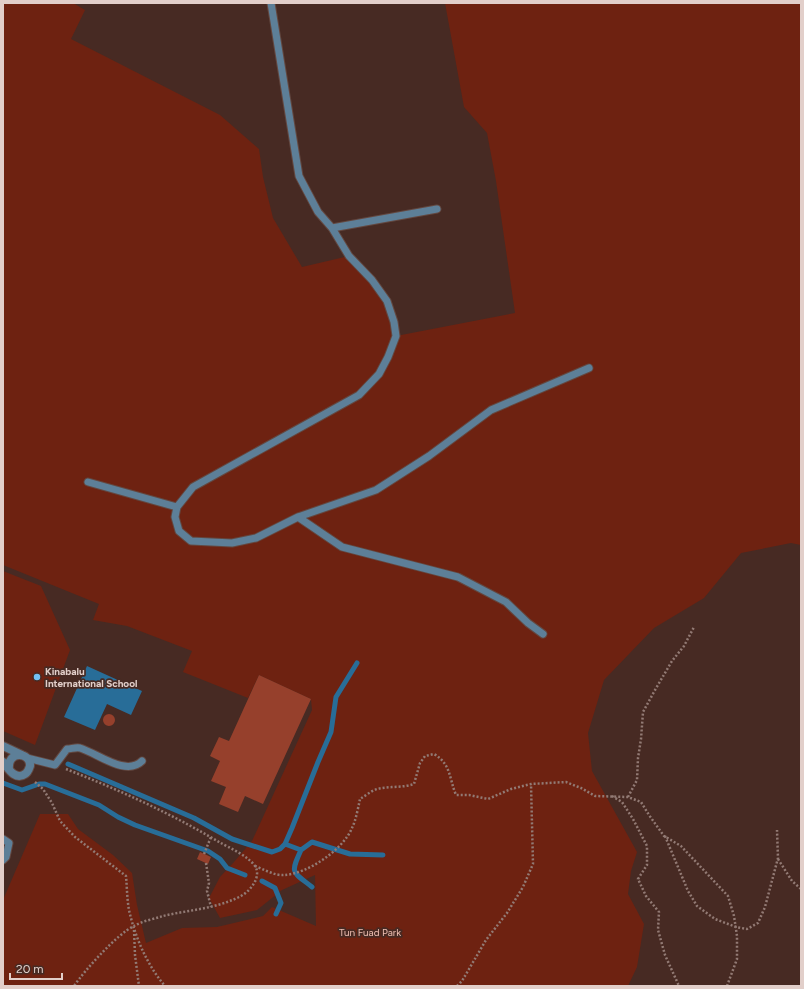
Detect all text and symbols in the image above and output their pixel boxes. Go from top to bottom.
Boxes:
place label: Kinabalu International School [45,665,137,690]
marker: Kinabalu International School [32,672,42,682]
park label: Tun Fuad Park [339,926,401,939]
scale bar [10,955,62,981]
text: 20 m [16,962,44,976]

